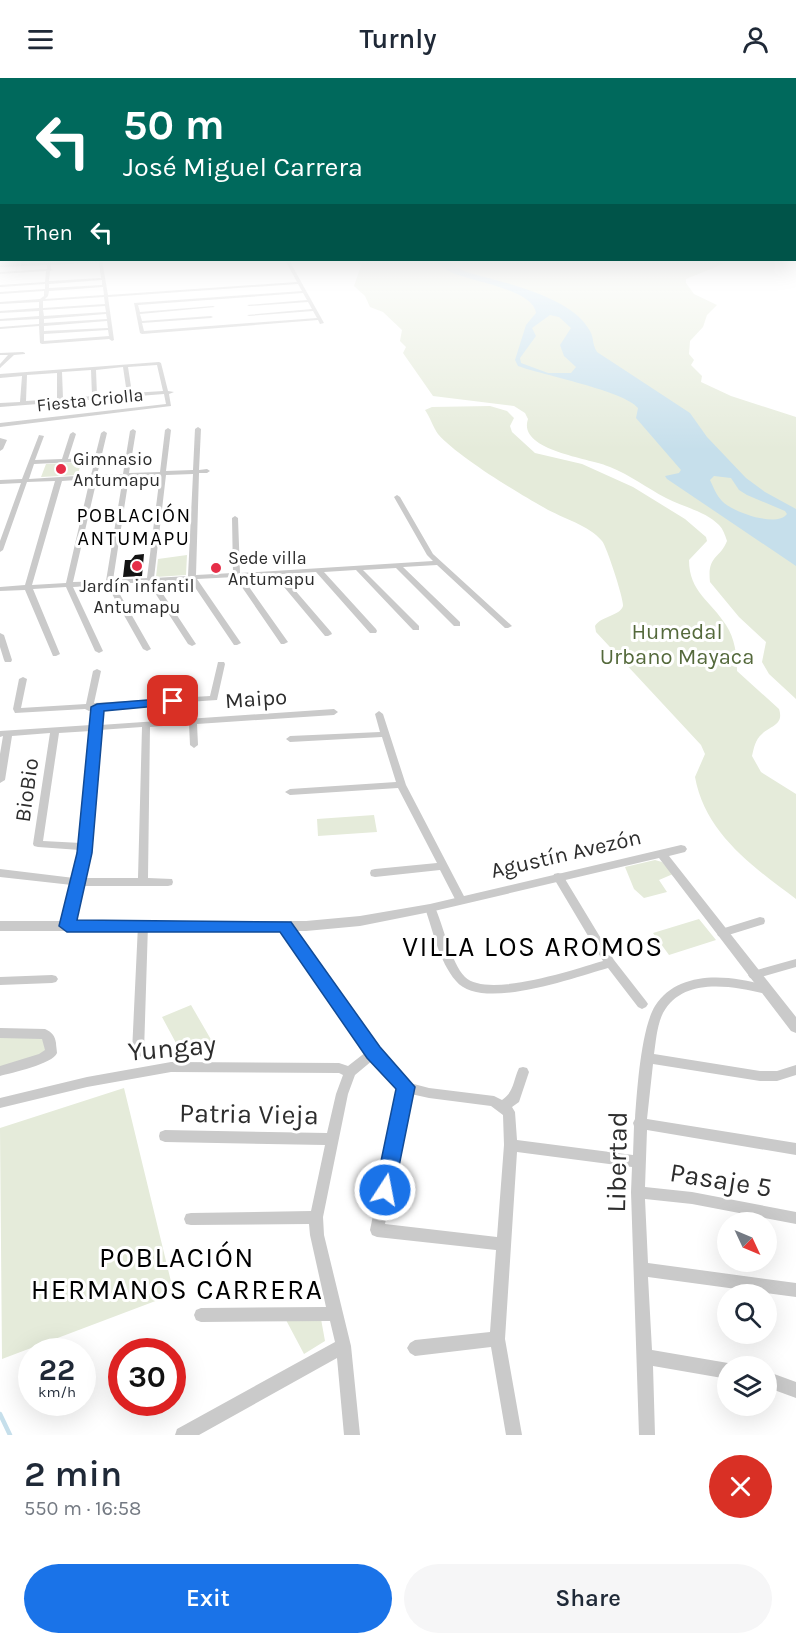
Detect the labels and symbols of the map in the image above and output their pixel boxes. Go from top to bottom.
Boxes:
street label: Fiesta Criolla [36,383,144,417]
place label: Gimnasio Antumapu [73,448,160,491]
marker: Gimnasio Antumapu [54,462,68,476]
district label: POBLACIÓN ANTUMAPU [76,503,192,550]
place label: Sede villa Antumapu [228,547,315,590]
marker: Jardín infantil Antumapu [130,559,144,573]
marker: Sede villa Antumapu [209,561,223,575]
place label: Jardín infantil Antumapu [79,575,195,618]
park label: Humedal Urbano Mayaca [600,619,754,670]
pin [147,675,198,726]
street label: Maipo [224,684,288,714]
street label: BioBio [10,756,44,824]
street label: Agustín Avezón [488,824,644,884]
district label: VILLA LOS AROMOS [402,930,664,963]
street label: Yungay [127,1028,218,1068]
street label: Patria Vieja [179,1097,319,1131]
street label: Libertad [600,1111,634,1213]
street label: Pasaje 5 [668,1156,774,1204]
position arrow [353,1158,417,1222]
north arrow [717,1212,777,1272]
district label: POBLACIÓN HERMANOS CARRERA [31,1241,323,1306]
speed limit sign: 30 [108,1338,186,1416]

